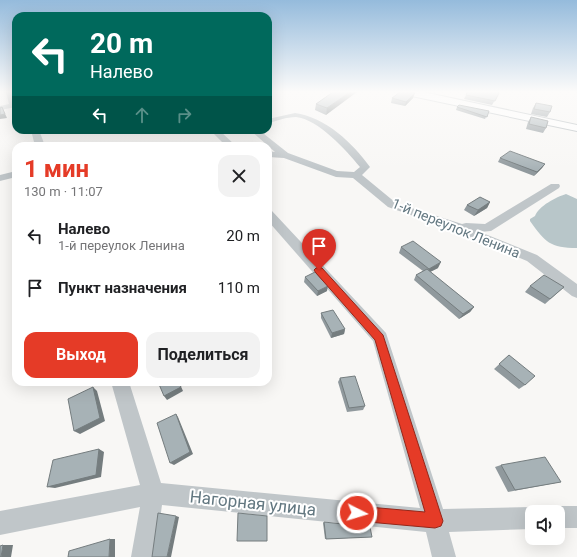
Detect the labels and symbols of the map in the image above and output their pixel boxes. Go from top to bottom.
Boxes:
street label: 1-й переулок Ленина [390,195,522,261]
pin [302,229,336,270]
street label: Нагорная улица [189,486,317,520]
position arrow [336,492,378,534]

